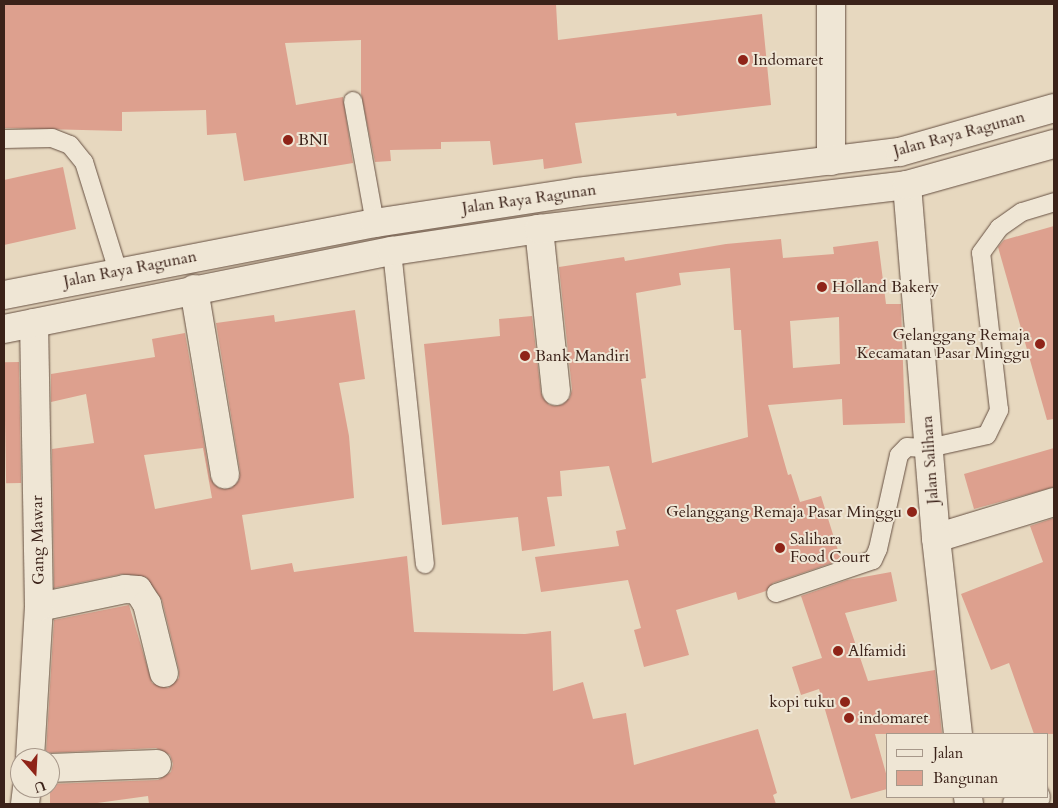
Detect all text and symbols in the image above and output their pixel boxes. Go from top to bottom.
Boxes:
place label: Indomaret [753,50,823,70]
marker: Indomaret [737,54,749,66]
street label: Jalan Raya Ragunan [891,107,1027,161]
place label: BNI [298,130,328,150]
marker: BNI [282,134,294,146]
street label: Jalan Raya Ragunan [461,180,597,218]
street label: Jalan Raya Ragunan [62,247,198,291]
place label: Holland Bakery [832,277,939,297]
marker: Holland Bakery [816,281,828,293]
place label: Gelanggang Remaja Kecamatan Pasar Minggu [857,325,1030,363]
marker: Gelanggang Remaja Kecamatan Pasar Minggu [1034,338,1046,350]
place label: Bank Mandiri [535,346,629,366]
marker: Bank Mandiri [519,350,531,362]
street label: Jalan Salihara [917,415,943,505]
street label: Gang Mawar [28,495,48,585]
place label: Gelanggang Remaja Pasar Minggu [666,502,902,522]
marker: Gelanggang Remaja Pasar Minggu [906,506,918,518]
place label: Salihara Food Court [790,529,870,567]
marker: Salihara Food Court [774,542,786,554]
place label: Alfamidi [848,641,906,661]
marker: Alfamidi [832,645,844,657]
place label: kopi tuku [769,692,835,712]
marker: kopi tuku [839,696,851,708]
place label: indomaret [859,708,928,728]
marker: indomaret [843,712,855,724]
legend [886,733,1048,798]
text: Jalan [933,743,963,763]
north arrow [10,748,60,798]
text: Bangunan [933,768,998,788]
text: U [31,776,48,798]

